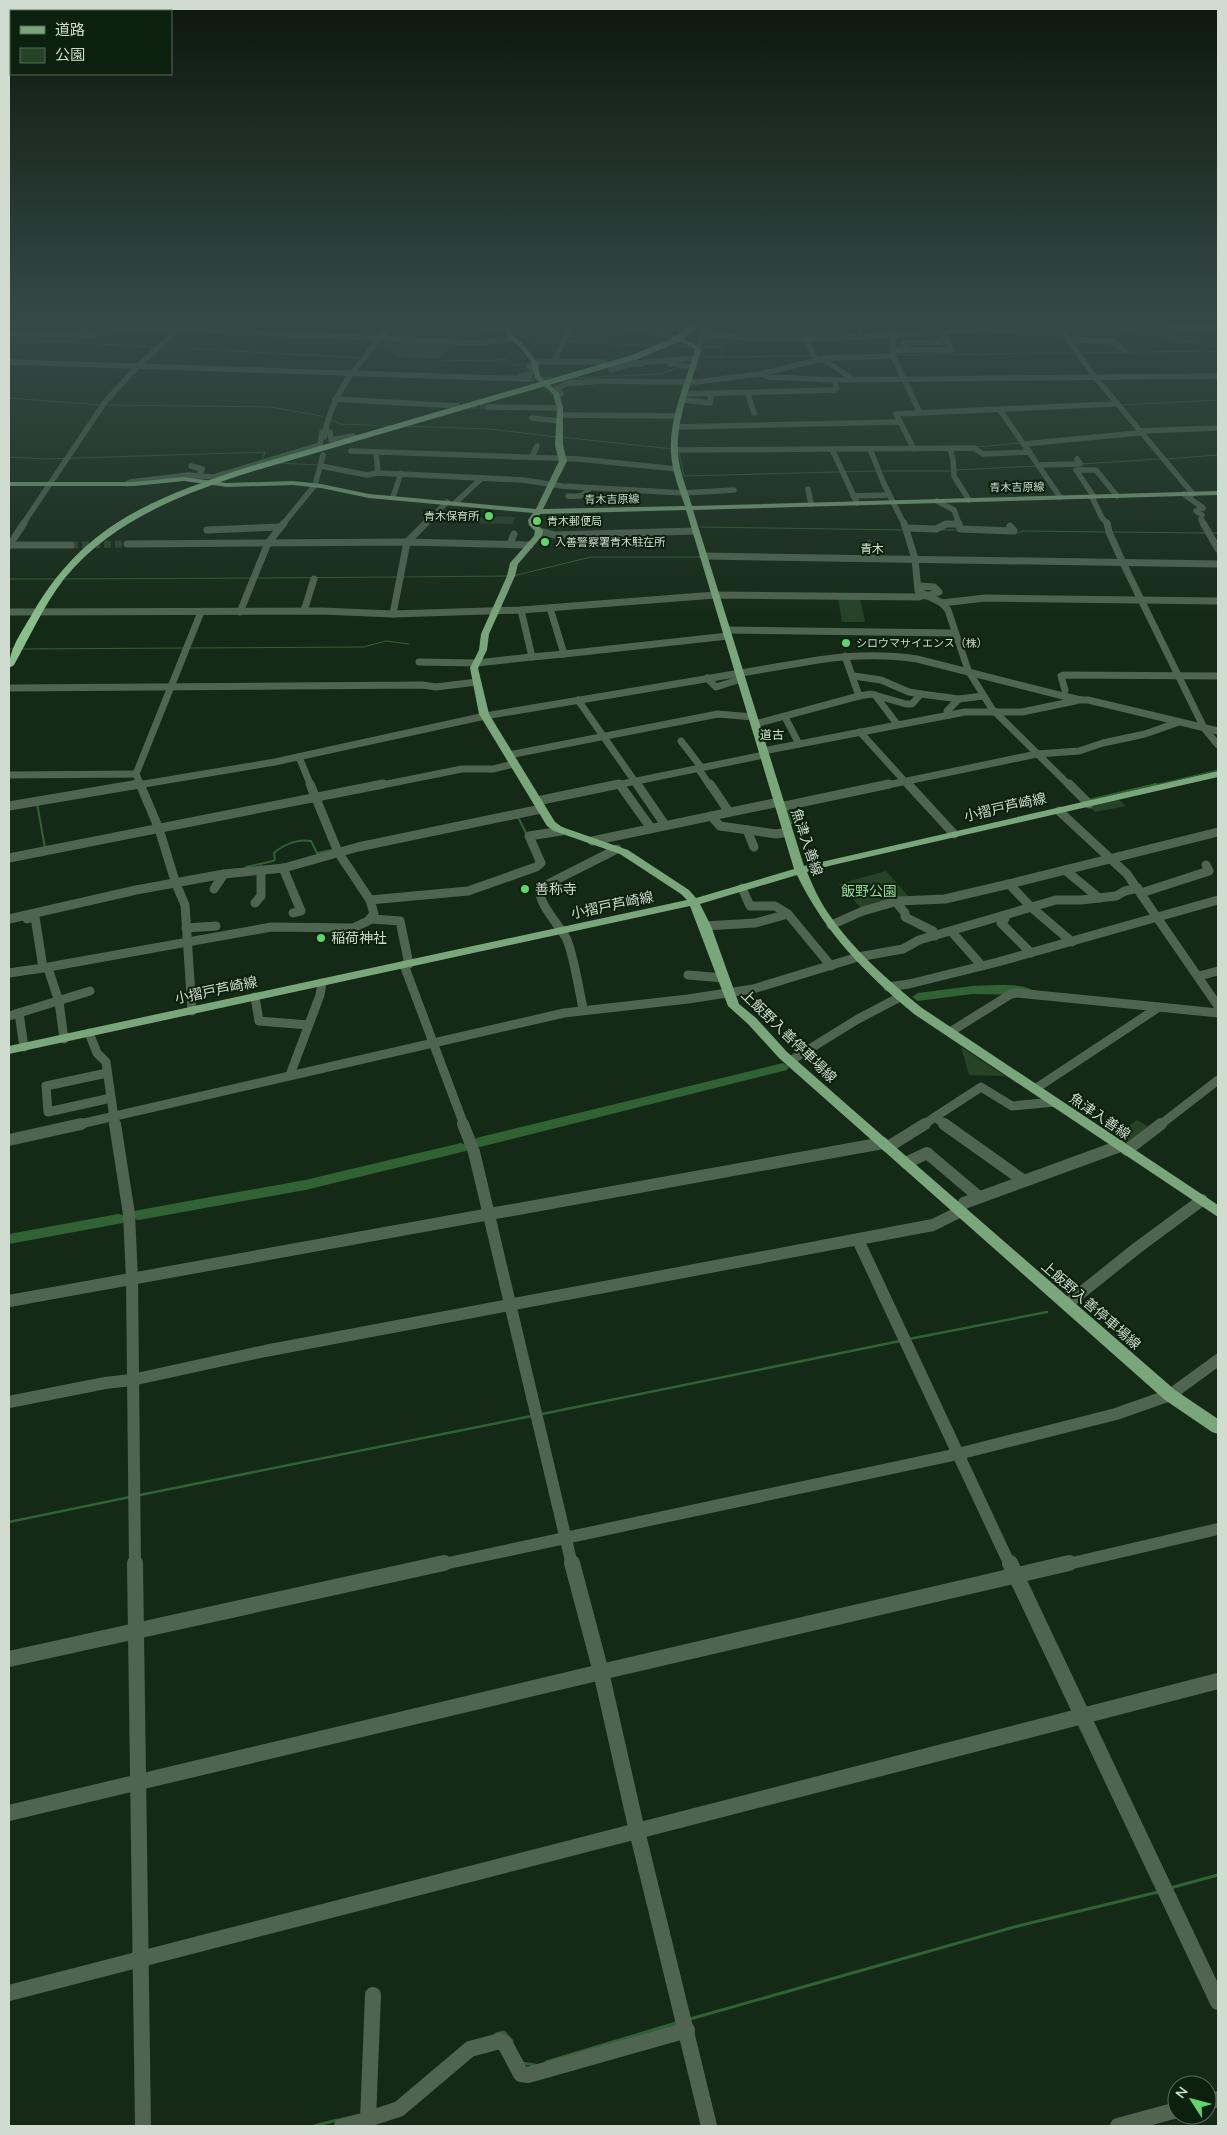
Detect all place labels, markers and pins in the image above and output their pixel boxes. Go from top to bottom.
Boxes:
place label: 青木保育所 [424,509,480,523]
marker: 青木保育所 [483,510,495,522]
place label: 青木郵便局 [547,514,602,528]
marker: 青木郵便局 [531,515,543,527]
place label: 入善警察署青木駐在所 [555,535,666,549]
marker: 入善警察署青木駐在所 [539,536,551,548]
place label: シロウマサイエンス（株） [856,636,988,650]
marker: シロウマサイエンス（株） [840,637,852,649]
place label: 善称寺 [535,880,577,898]
marker: 善称寺 [519,883,531,895]
place label: 稲荷神社 [331,929,387,947]
marker: 稲荷神社 [315,932,327,944]

